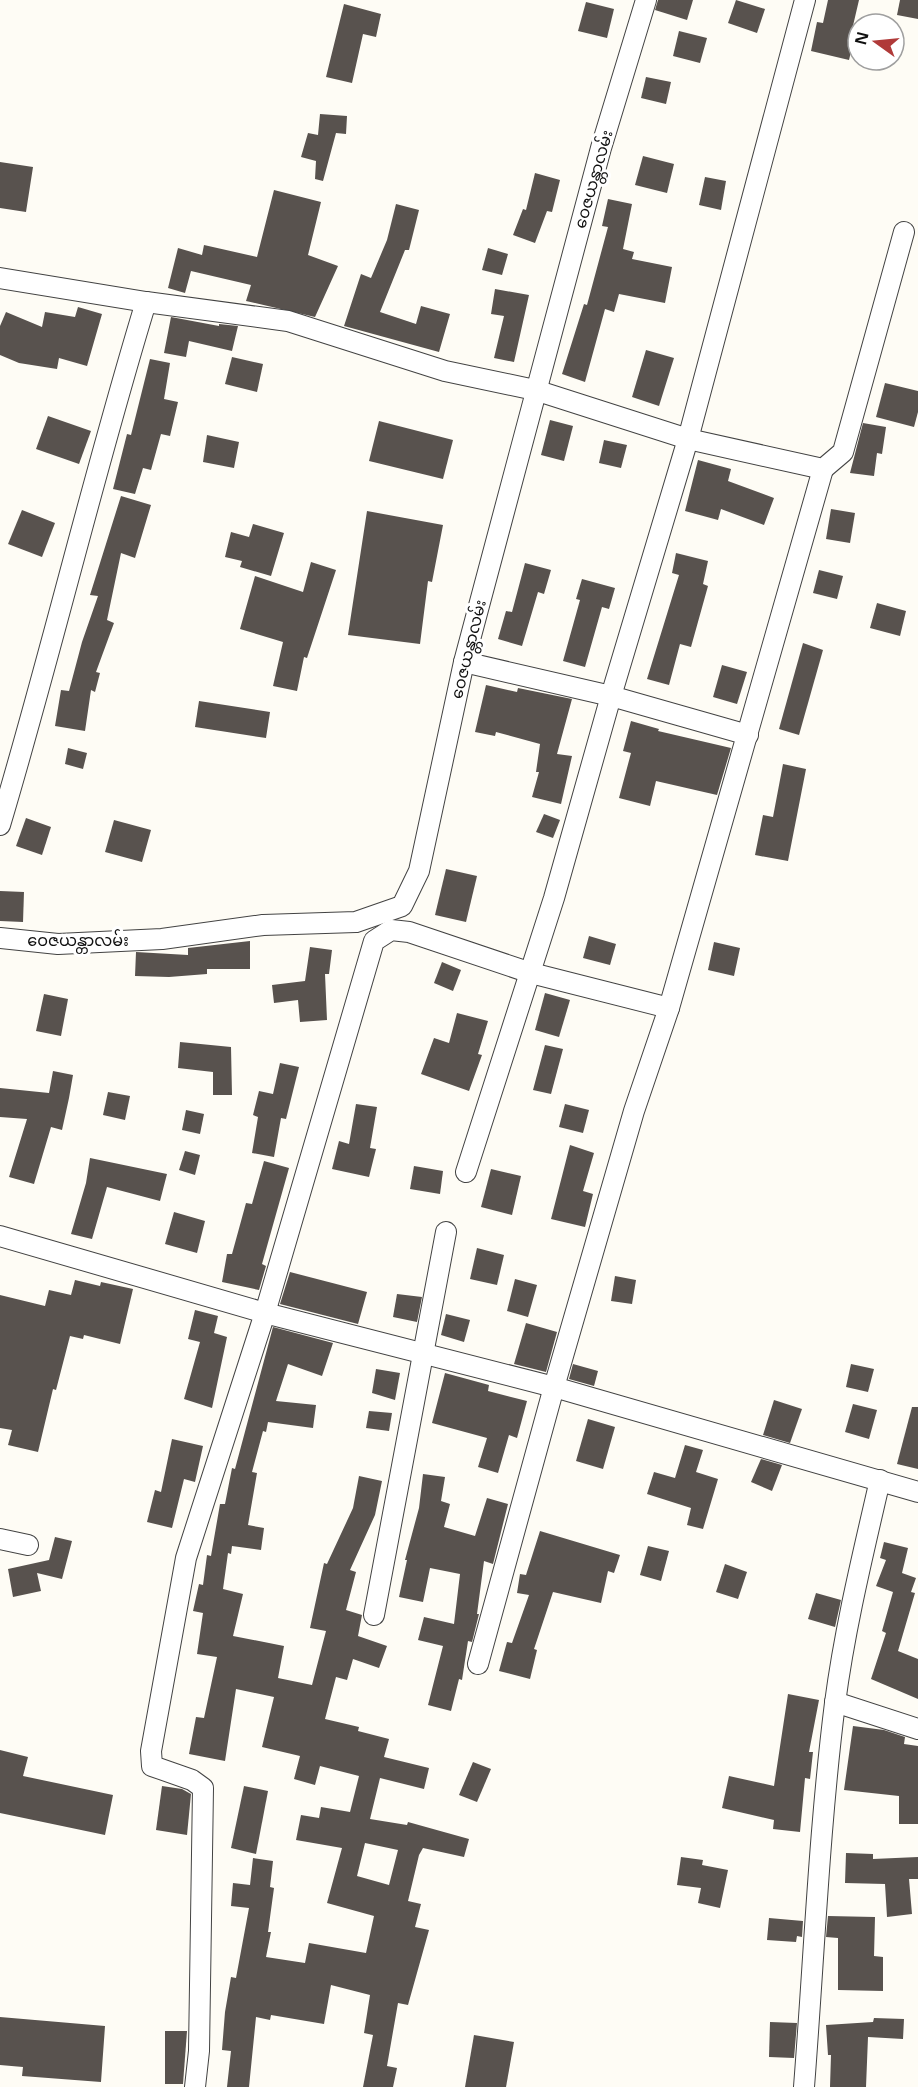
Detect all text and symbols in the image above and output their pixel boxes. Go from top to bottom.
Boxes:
north arrow [846,12,906,72]
text: N [845,28,883,50]
street label: ဝေဇယန္တာလမ်း [565,126,626,233]
street label: ဝေဇယန္တာလမ်း [441,596,500,703]
street label: ဝေဇယန္တာလမ်း [27,925,129,960]

